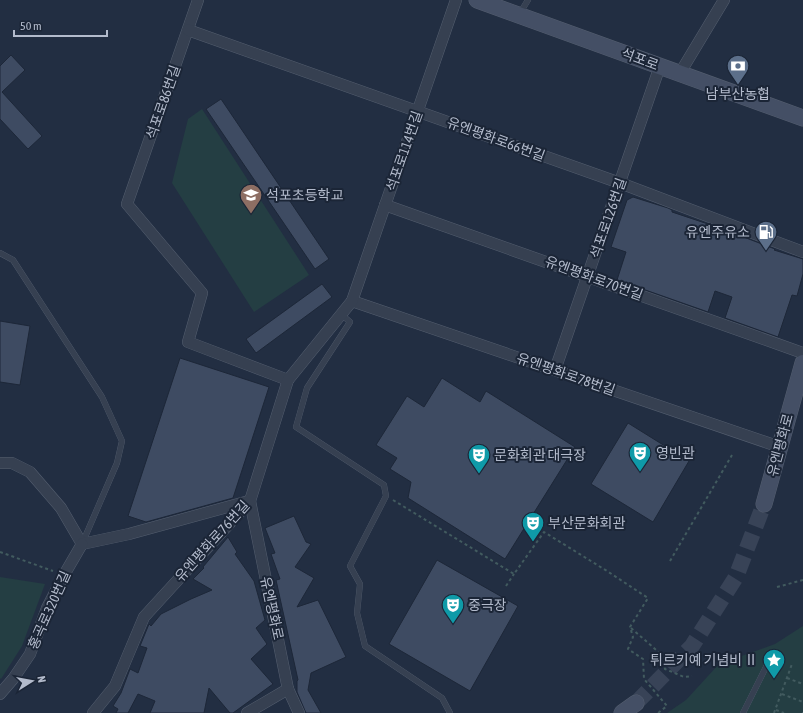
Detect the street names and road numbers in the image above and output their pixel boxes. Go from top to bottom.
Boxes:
street label: 석포로 [619,45,661,73]
street label: 석포로86번길 [143,63,183,141]
street label: 석포로114번길 [383,109,425,193]
street label: 유엔평화로66번길 [445,114,547,164]
street label: 석포로126번길 [587,176,629,260]
street label: 유엔평화로70번길 [543,253,645,303]
street label: 유엔평화로78번길 [515,350,617,398]
street label: 유엔평화로 [764,412,796,478]
street label: 유엔평화로76번길 [171,497,253,585]
street label: 홍곡로320번길 [25,568,73,652]
street label: 유엔평화로 [257,575,287,641]

